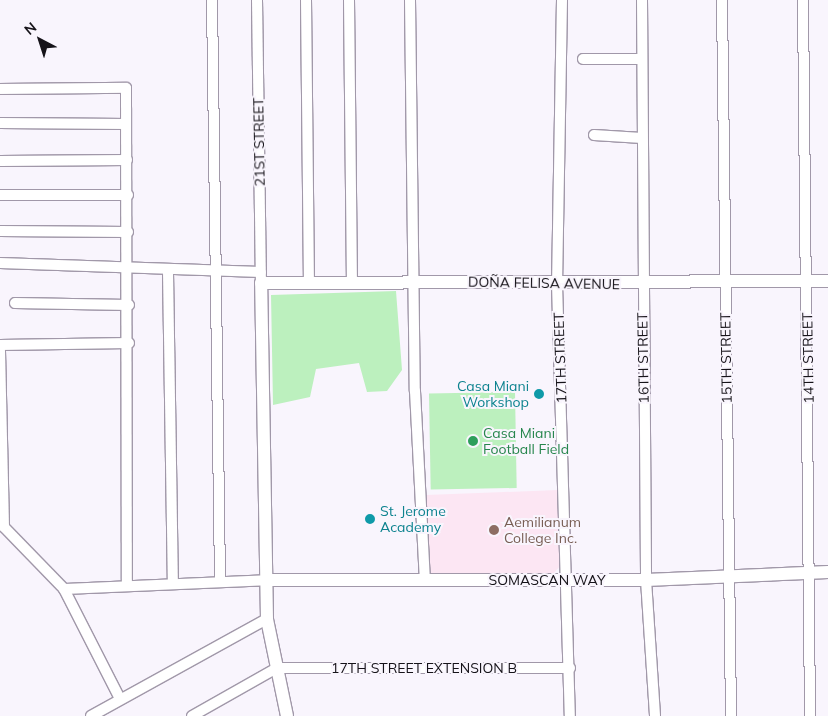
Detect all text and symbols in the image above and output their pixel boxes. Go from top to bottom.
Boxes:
north arrow [15,15,65,65]
text: N [21,18,40,39]
street label: 21ST STREET [250,97,268,187]
street label: DOÑA FELISA AVENUE [468,273,620,293]
street label: 17TH STREET [550,312,570,404]
street label: 16TH STREET [634,312,652,404]
street label: 15TH STREET [717,312,735,404]
street label: 14TH STREET [799,312,817,404]
place label: Casa Miani Workshop [457,378,529,411]
marker: Casa Miani Workshop [533,388,545,400]
place label: Casa Miani Football Field [483,425,569,458]
marker: Casa Miani Football Field [467,435,479,447]
place label: St. Jerome Academy [380,503,446,536]
marker: St. Jerome Academy [364,513,376,525]
place label: Aemilianum College Inc. [504,514,581,546]
marker: Aemilianum College Inc. [488,524,500,536]
street label: SOMASCAN WAY [489,572,605,588]
street label: 17TH STREET EXTENSION B [331,660,517,676]

